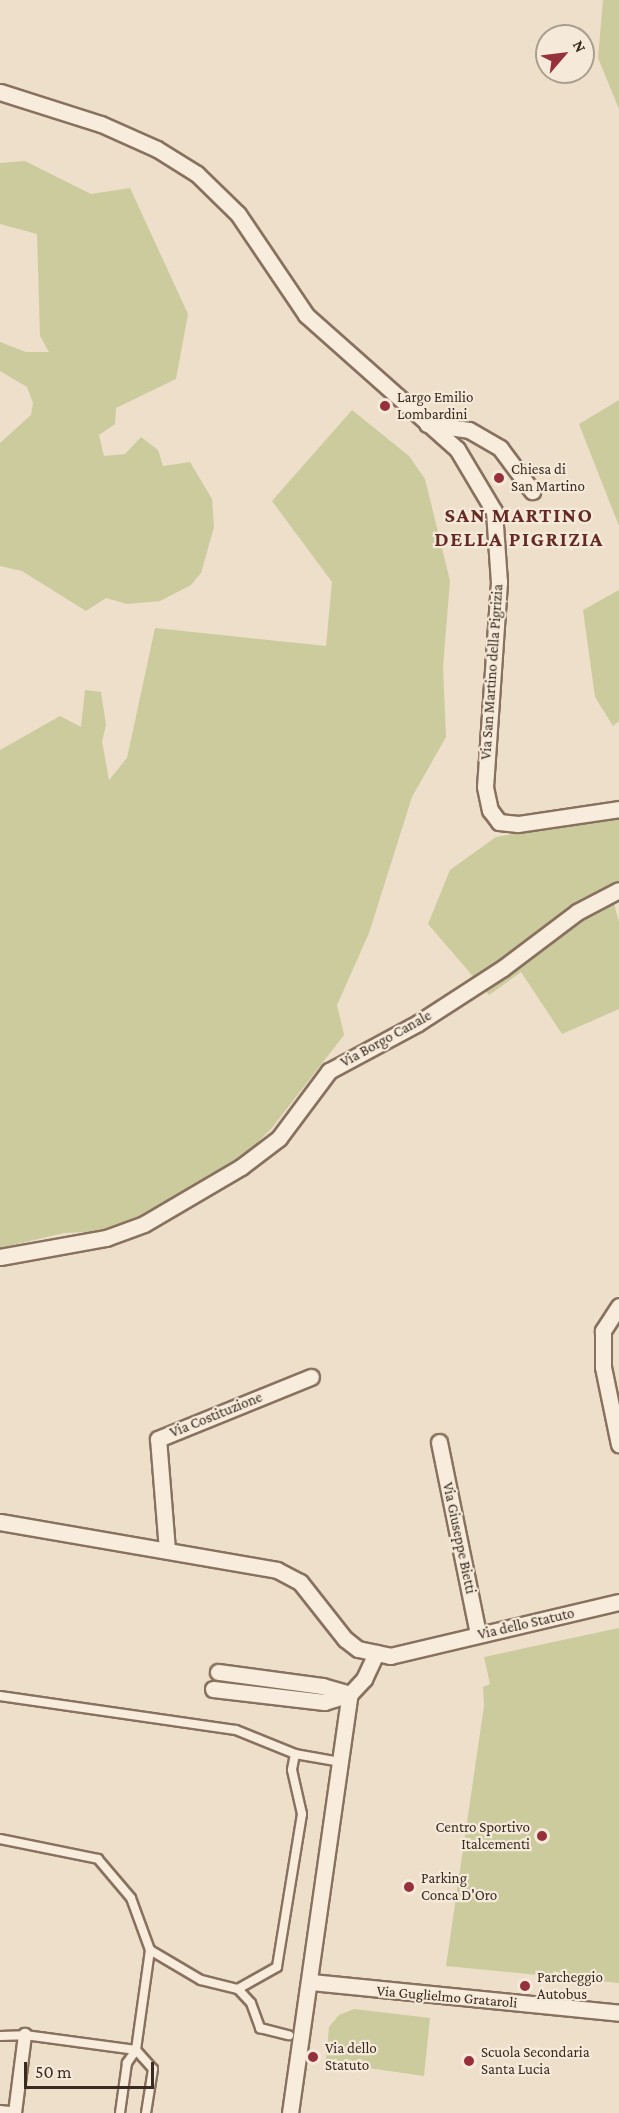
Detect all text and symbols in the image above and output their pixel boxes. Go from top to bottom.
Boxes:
north arrow [535,24,595,84]
text: N [570,37,590,55]
place label: Largo Emilio Lombardini [397,388,473,423]
marker: Largo Emilio Lombardini [378,399,392,413]
place label: Chiesa di San Martino [511,460,585,495]
marker: Chiesa di San Martino [492,471,506,485]
district label: SAN MARTINO DELLA PIGRIZIA [434,502,604,552]
street label: Via San Martino della Pigrizia [477,584,507,760]
street label: Via Borgo Canale [337,1007,435,1071]
street label: Via Costituzione [167,1388,265,1442]
street label: Via Giuseppe Bietti [438,1481,480,1595]
street label: Via dello Statuto [476,1604,576,1644]
place label: Centro Sportivo Italcementi [436,1818,530,1853]
marker: Centro Sportivo Italcementi [535,1829,549,1843]
place label: Parking Conca D'Oro [421,1869,497,1904]
marker: Parking Conca D'Oro [402,1880,416,1894]
place label: Parcheggio Autobus [537,1968,603,2003]
marker: Parcheggio Autobus [518,1979,532,1993]
street label: Via Guglielmo Grataroli [376,1982,518,2012]
place label: Via dello Statuto [325,2039,377,2074]
place label: Scuola Secondaria Santa Lucia [481,2043,590,2078]
scale bar [27,2050,158,2088]
marker: Via dello Statuto [306,2050,320,2064]
marker: Scuola Secondaria Santa Lucia [462,2054,476,2068]
text: 50 m [35,2062,72,2082]

